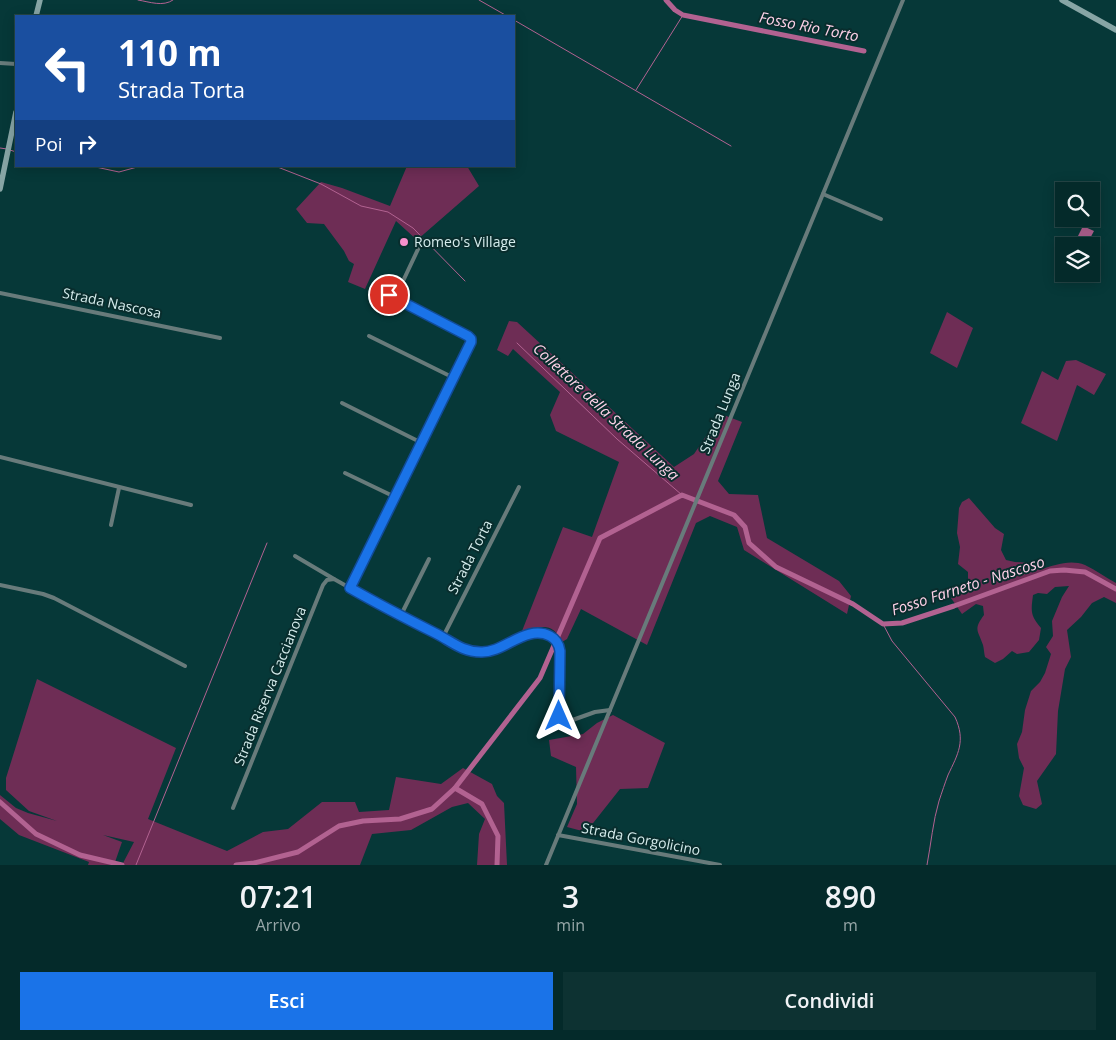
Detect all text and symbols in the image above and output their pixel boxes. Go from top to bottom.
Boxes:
water label: Fosso Rio Torto [758,7,861,45]
text: 110 m [118,29,222,76]
icon: left [35,35,100,100]
text: Strada Torta [118,74,245,104]
icon: right [73,130,101,158]
text: Poi [35,131,63,157]
map controls [1055,182,1100,282]
button: search [1055,182,1100,227]
place label: Romeo's Village [414,232,516,251]
marker: Romeo's Village [398,236,410,248]
button: layers [1055,237,1100,282]
pin [368,274,410,316]
icon: arrive [375,281,403,309]
street label: Strada Nascosa [61,283,163,322]
water label: Collettore della Strada Lunga [529,338,684,485]
street label: Strada Lunga [695,369,744,456]
street label: Strada Torta [443,516,496,597]
water label: Fosso Farneto - Nascoso [888,551,1047,619]
street label: Strada Riserva Caccianova [229,603,310,768]
position arrow [532,689,584,741]
street label: Strada Gorgolicino [580,818,702,859]
text: 07:21 [240,876,317,917]
text: 3 [562,876,579,917]
text: 890 [825,876,876,917]
text: Arrivo [256,914,301,936]
text: min [556,914,585,936]
text: m [843,914,858,936]
button: Esci [20,972,553,1030]
button: Condividi [563,972,1096,1030]

